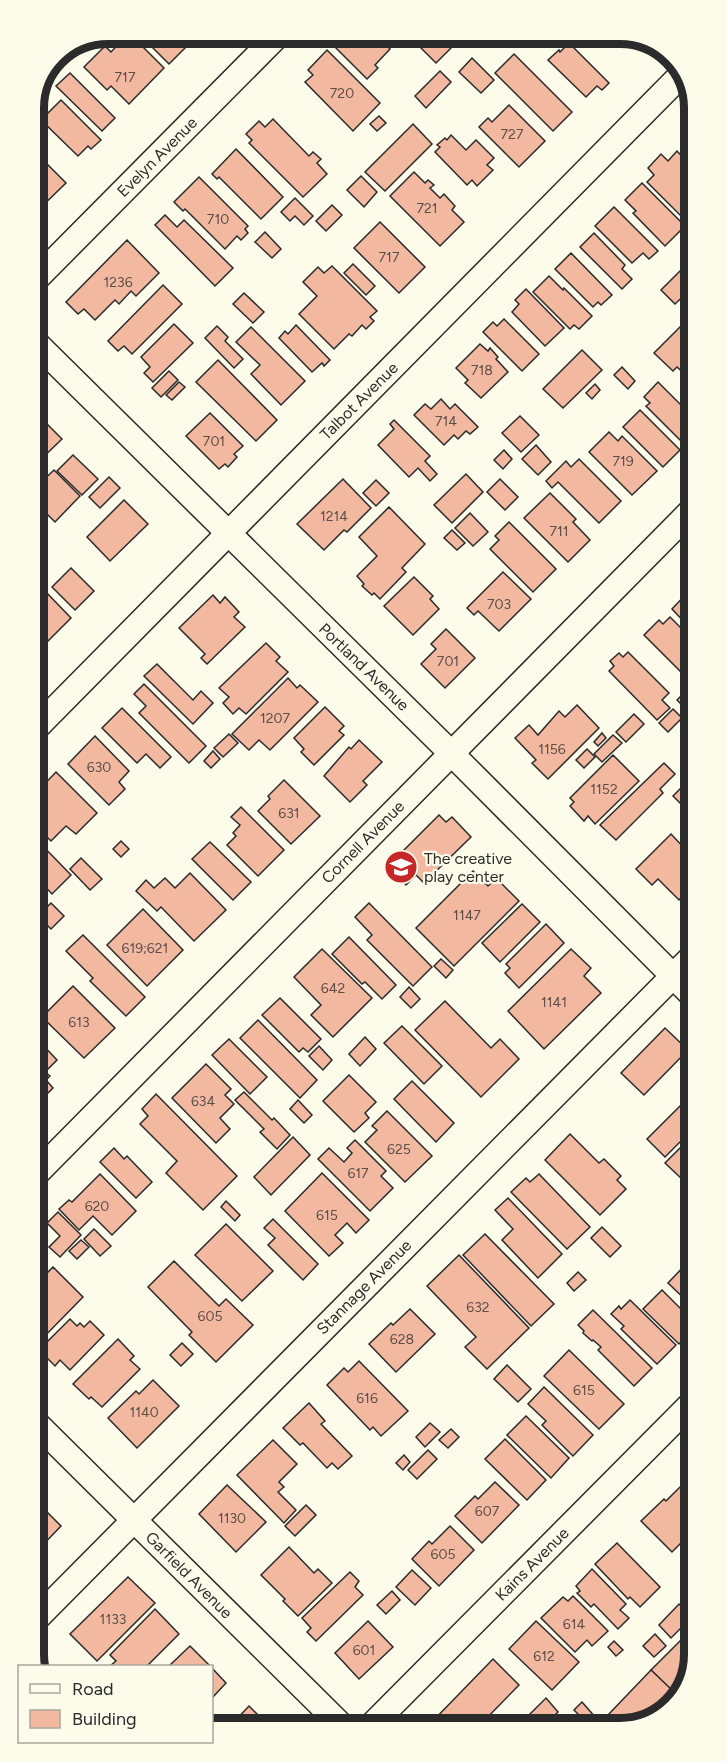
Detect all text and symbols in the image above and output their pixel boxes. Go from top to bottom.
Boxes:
house number: 717 [115,69,136,86]
house number: 720 [330,85,354,102]
street label: Evelyn Avenue [113,113,201,201]
house number: 727 [501,126,524,143]
house number: 721 [416,200,438,217]
house number: 710 [207,211,229,228]
house number: 717 [379,249,400,266]
house number: 1236 [103,274,133,291]
street label: Talbot Avenue [316,358,402,444]
house number: 718 [471,362,493,379]
house number: 714 [435,413,457,430]
house number: 701 [203,433,225,450]
house number: 719 [612,453,634,470]
house number: 1214 [320,508,348,525]
house number: 711 [549,523,569,540]
house number: 703 [487,596,511,613]
street label: Portland Avenue [315,619,413,715]
house number: 701 [437,653,459,670]
house number: 1207 [260,710,291,727]
house number: 1156 [538,741,566,758]
house number: 630 [87,759,111,776]
house number: 1152 [590,781,618,798]
street label: Cornell Avenue [318,797,408,887]
house number: 631 [278,805,300,822]
school or university icon: The creative play center [383,849,419,885]
place label: The creative play center [424,849,512,886]
house number: 1147 [453,907,481,924]
house number: 619;621 [122,940,168,957]
house number: 642 [321,980,345,997]
house number: 1141 [541,994,567,1011]
house number: 613 [68,1014,90,1031]
house number: 634 [191,1093,215,1110]
house number: 625 [387,1141,411,1158]
house number: 617 [347,1165,369,1182]
house number: 620 [85,1198,109,1215]
house number: 615 [316,1207,338,1224]
street label: Stannage Avenue [313,1235,416,1338]
house number: 632 [466,1299,490,1316]
house number: 605 [198,1308,222,1325]
house number: 628 [390,1331,414,1348]
house number: 615 [573,1382,595,1399]
house number: 616 [356,1390,378,1407]
house number: 1140 [129,1404,159,1421]
house number: 607 [475,1503,500,1520]
house number: 1130 [218,1510,246,1527]
street label: Kains Avenue [491,1523,573,1605]
street label: Garfield Avenue [142,1528,237,1623]
house number: 605 [431,1546,455,1563]
house number: 1133 [100,1611,126,1628]
house number: 614 [563,1616,586,1633]
house number: 601 [353,1642,375,1659]
house number: 612 [533,1648,555,1665]
legend [18,1665,213,1743]
text: Road [72,1678,113,1700]
text: Building [72,1708,137,1730]

